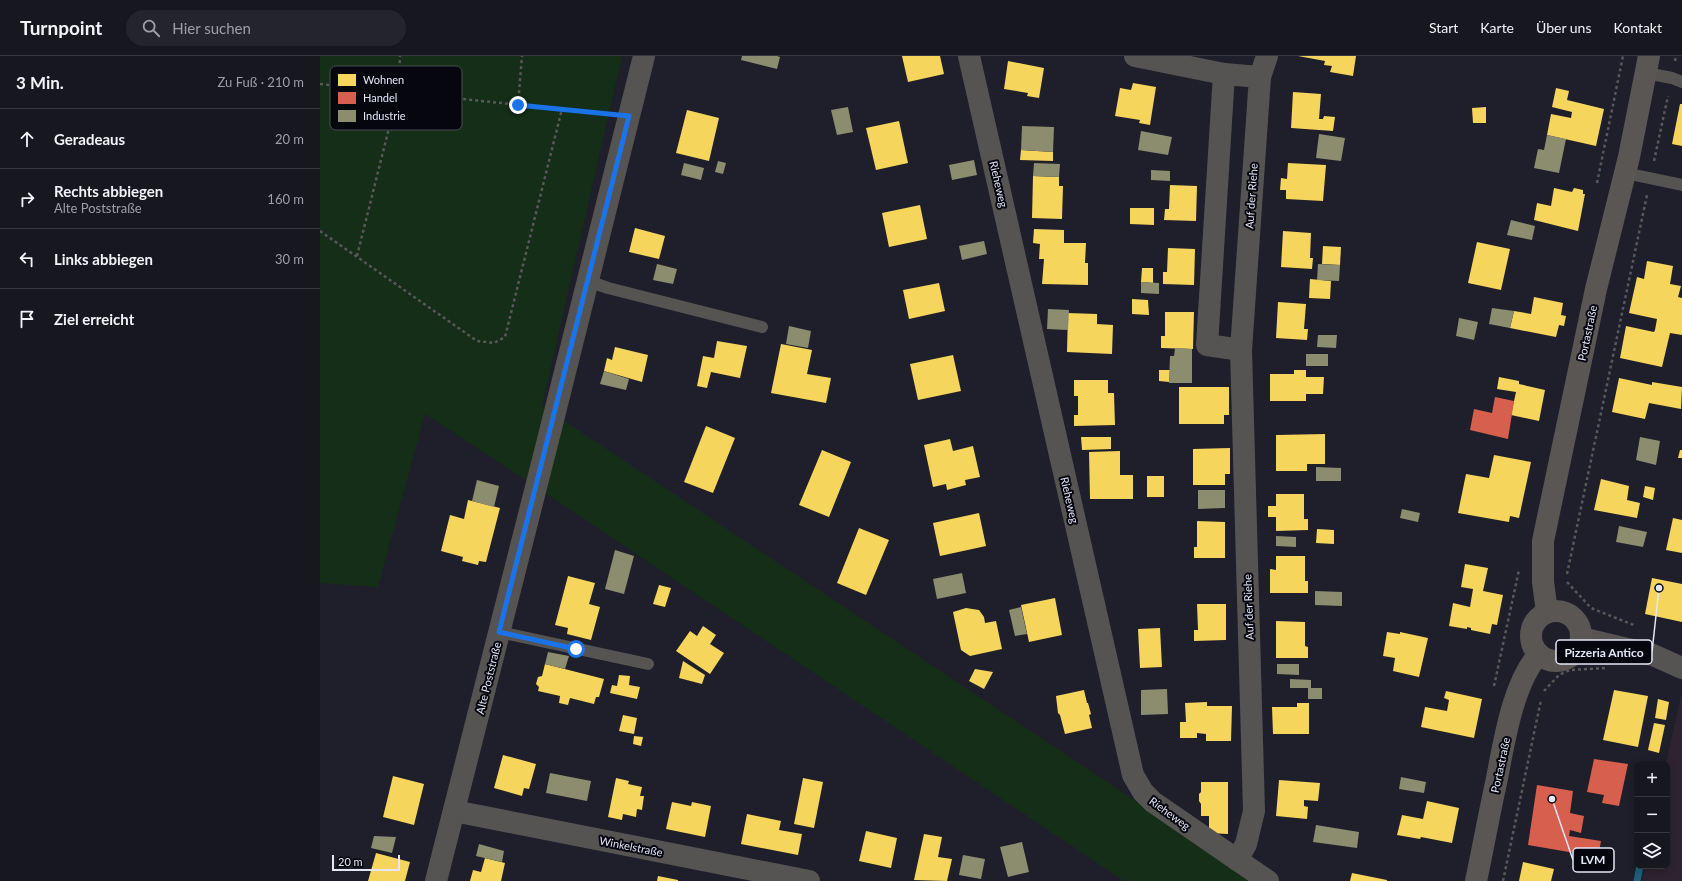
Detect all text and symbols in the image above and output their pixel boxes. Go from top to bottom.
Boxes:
search box [126,10,406,46]
text: Turnpoint [20,16,102,39]
icon: search [140,17,162,39]
text: Hier suchen [172,19,251,37]
text: Start [1429,19,1458,36]
text: Karte [1480,19,1514,36]
text: Über uns [1536,19,1591,36]
text: Kontakt [1613,19,1662,36]
legend [330,66,462,130]
text: 3 Min. [16,72,64,93]
text: Wohnen [363,73,404,86]
text: Zu Fuß · 210 m [218,74,304,90]
text: Handel [363,91,397,104]
route end [509,96,527,114]
text: Industrie [363,109,406,122]
icon: ahead [16,128,38,150]
text: Geradeaus [54,130,125,148]
text: 20 m [275,131,304,147]
street label: Rieheweg [987,160,1011,209]
street label: Auf der Riehe [1242,163,1260,229]
text: Rechts abbiegen [54,182,163,200]
icon: right [16,188,38,210]
text: 160 m [267,191,304,207]
text: Alte Poststraße [54,200,142,216]
icon: left [16,248,38,270]
text: Links abbiegen [54,250,153,268]
text: 30 m [275,251,304,267]
street label: Portastraße [1575,304,1599,362]
icon: arrive [16,308,38,330]
text: Ziel erreicht [54,310,134,328]
street label: Rieheweg [1058,476,1082,525]
street label: Auf der Riehe [1240,574,1256,640]
street label: Alte Poststraße [473,640,503,716]
route start [567,640,585,658]
callout: Pizzeria Antico [1556,640,1652,664]
text: Pizzeria Antico [1564,645,1644,660]
street label: Portastraße [1488,736,1512,794]
map controls [1634,761,1670,869]
button: + [1634,761,1670,797]
street label: Rieheweg [1147,794,1193,832]
button: − [1634,797,1670,833]
button: layers [1634,833,1670,869]
street label: Winkelstraße [598,834,664,859]
callout: LVM [1573,848,1614,872]
text: LVM [1581,852,1605,867]
scale bar [332,853,400,872]
text: 20 m [338,855,363,868]

